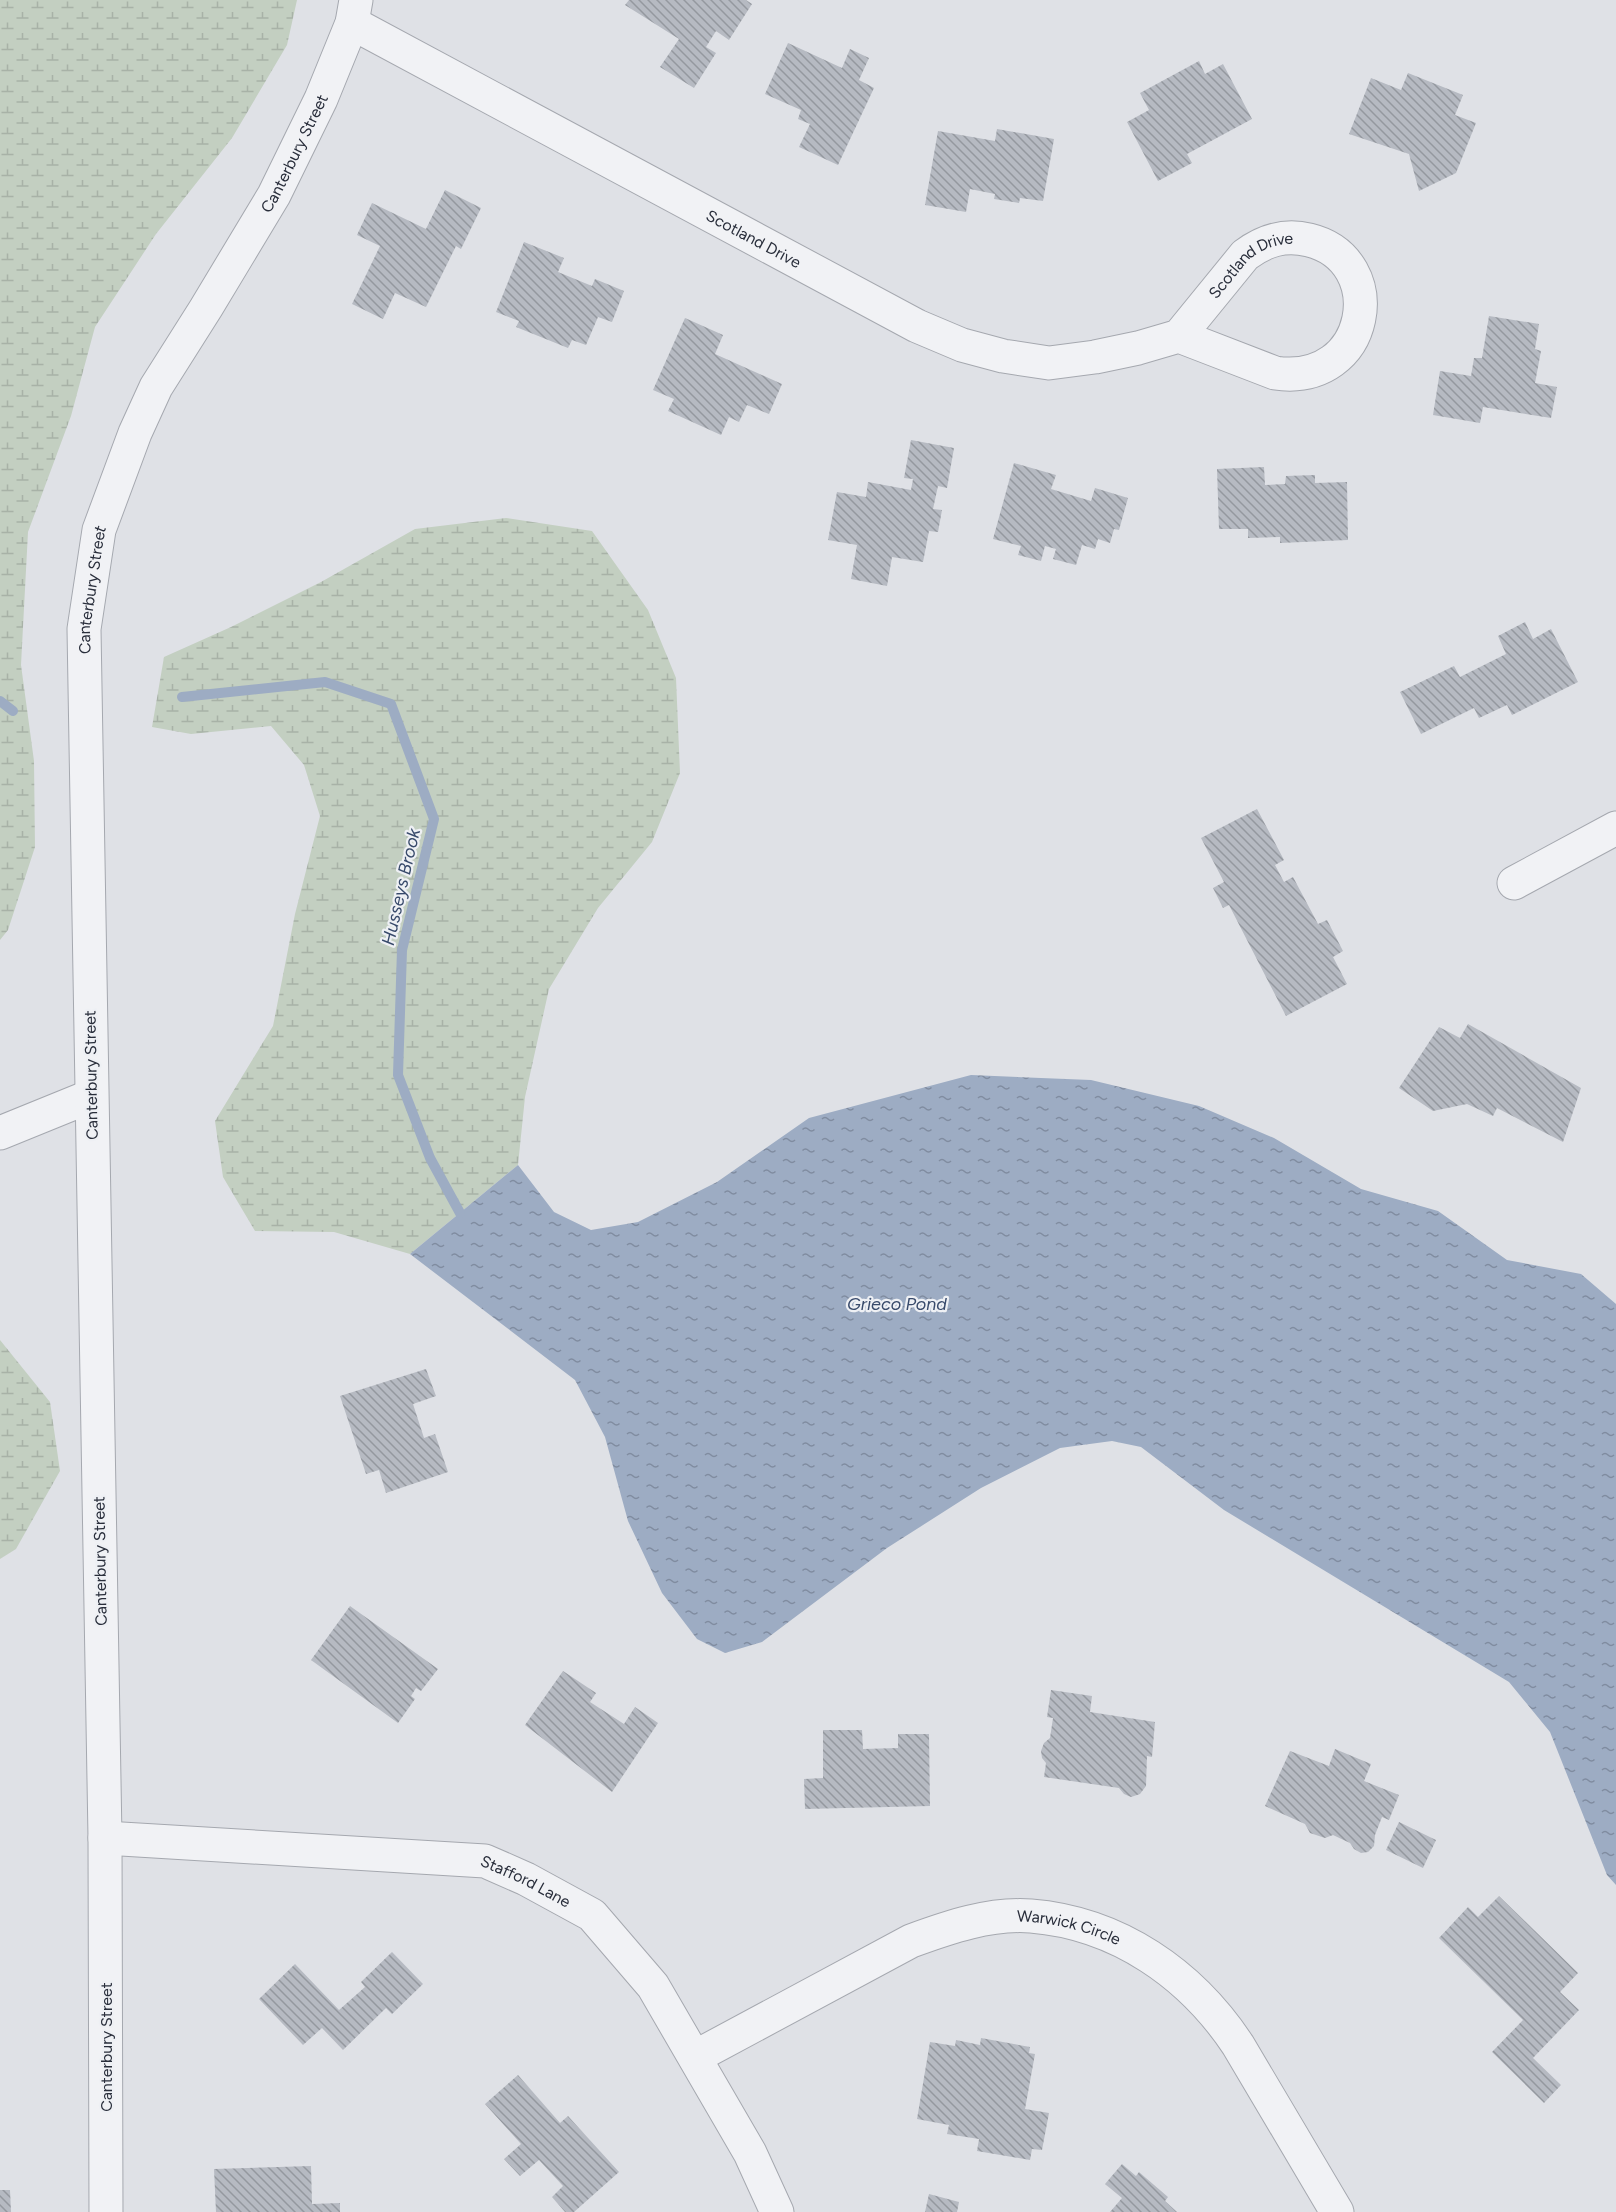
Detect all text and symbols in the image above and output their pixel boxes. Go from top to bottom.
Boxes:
street label: Canterbury Street [256,91,331,216]
street label: Scotland Drive [703,205,805,272]
street label: Scotland Drive [1204,228,1294,302]
street label: Canterbury Street [74,522,110,654]
water label: Husseys Brook [377,825,425,948]
street label: Canterbury Street [80,1010,102,1140]
water label: Grieco Pond [847,1293,947,1315]
street label: Canterbury Street [89,1496,111,1626]
street label: Stafford Lane [478,1851,574,1911]
street label: Warwick Circle [1017,1906,1124,1949]
street label: Canterbury Street [97,1982,116,2112]

